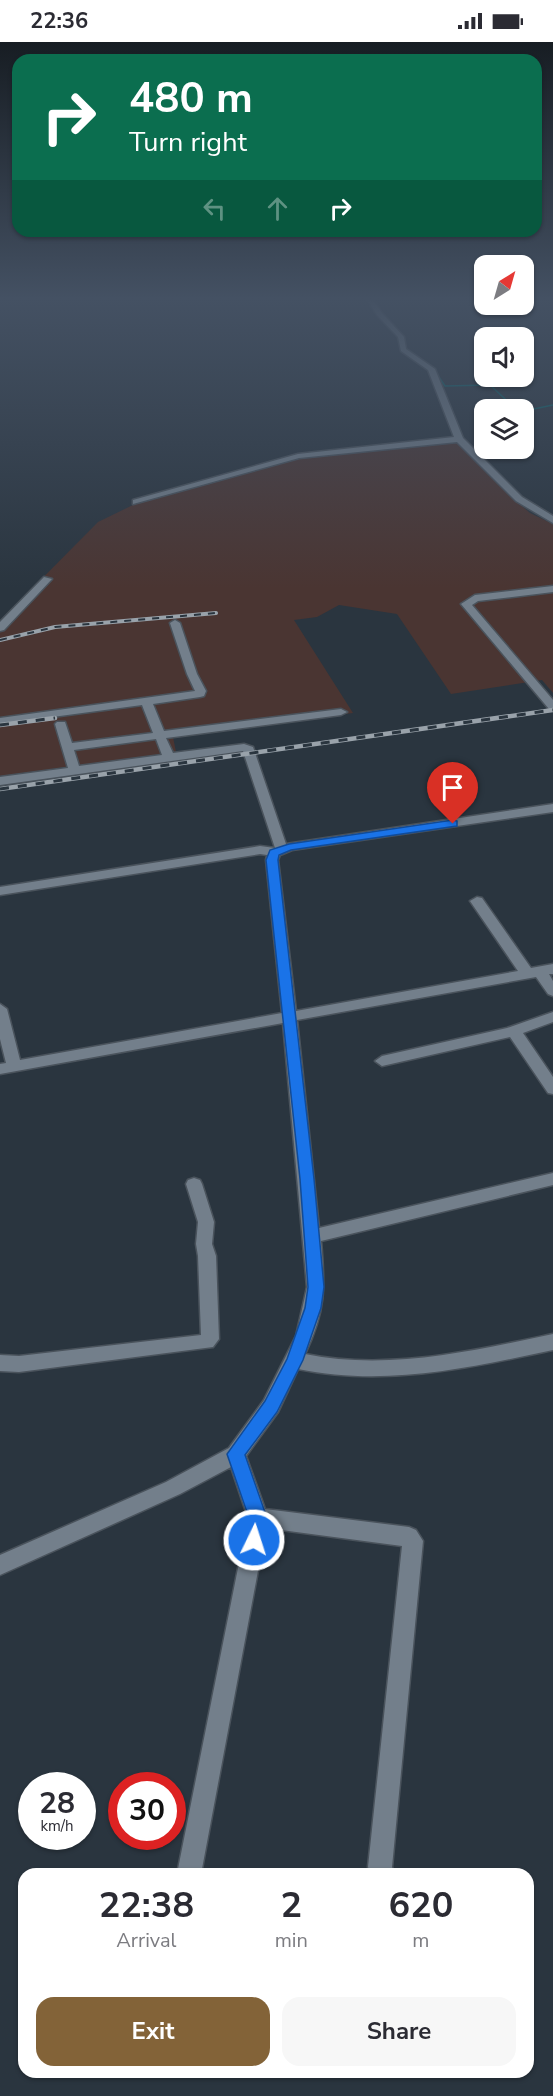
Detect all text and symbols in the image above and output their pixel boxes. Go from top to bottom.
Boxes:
text: 22:36 [30,6,88,36]
text: 480 m [129,70,253,127]
icon: right [30,78,108,156]
text: Turn right [129,124,247,161]
icon: left [198,192,231,225]
icon: ahead [261,192,294,225]
icon: right [324,192,357,225]
north arrow [474,255,534,315]
map controls [474,255,534,459]
button: sound [474,327,534,387]
button: layers [474,399,534,459]
pin [427,762,478,824]
icon: arrive [436,771,469,804]
position arrow [222,1508,286,1572]
speed limit sign: 30 [108,1772,186,1850]
text: 28 [39,1783,75,1824]
text: km/h [40,1816,74,1836]
text: 22:38 [99,1881,194,1930]
text: 2 [280,1881,302,1930]
text: 620 [388,1881,453,1930]
text: Arrival [116,1927,176,1954]
text: min [275,1927,308,1954]
text: m [412,1927,429,1954]
button: Exit [36,1997,270,2066]
button: Share [282,1997,516,2066]

